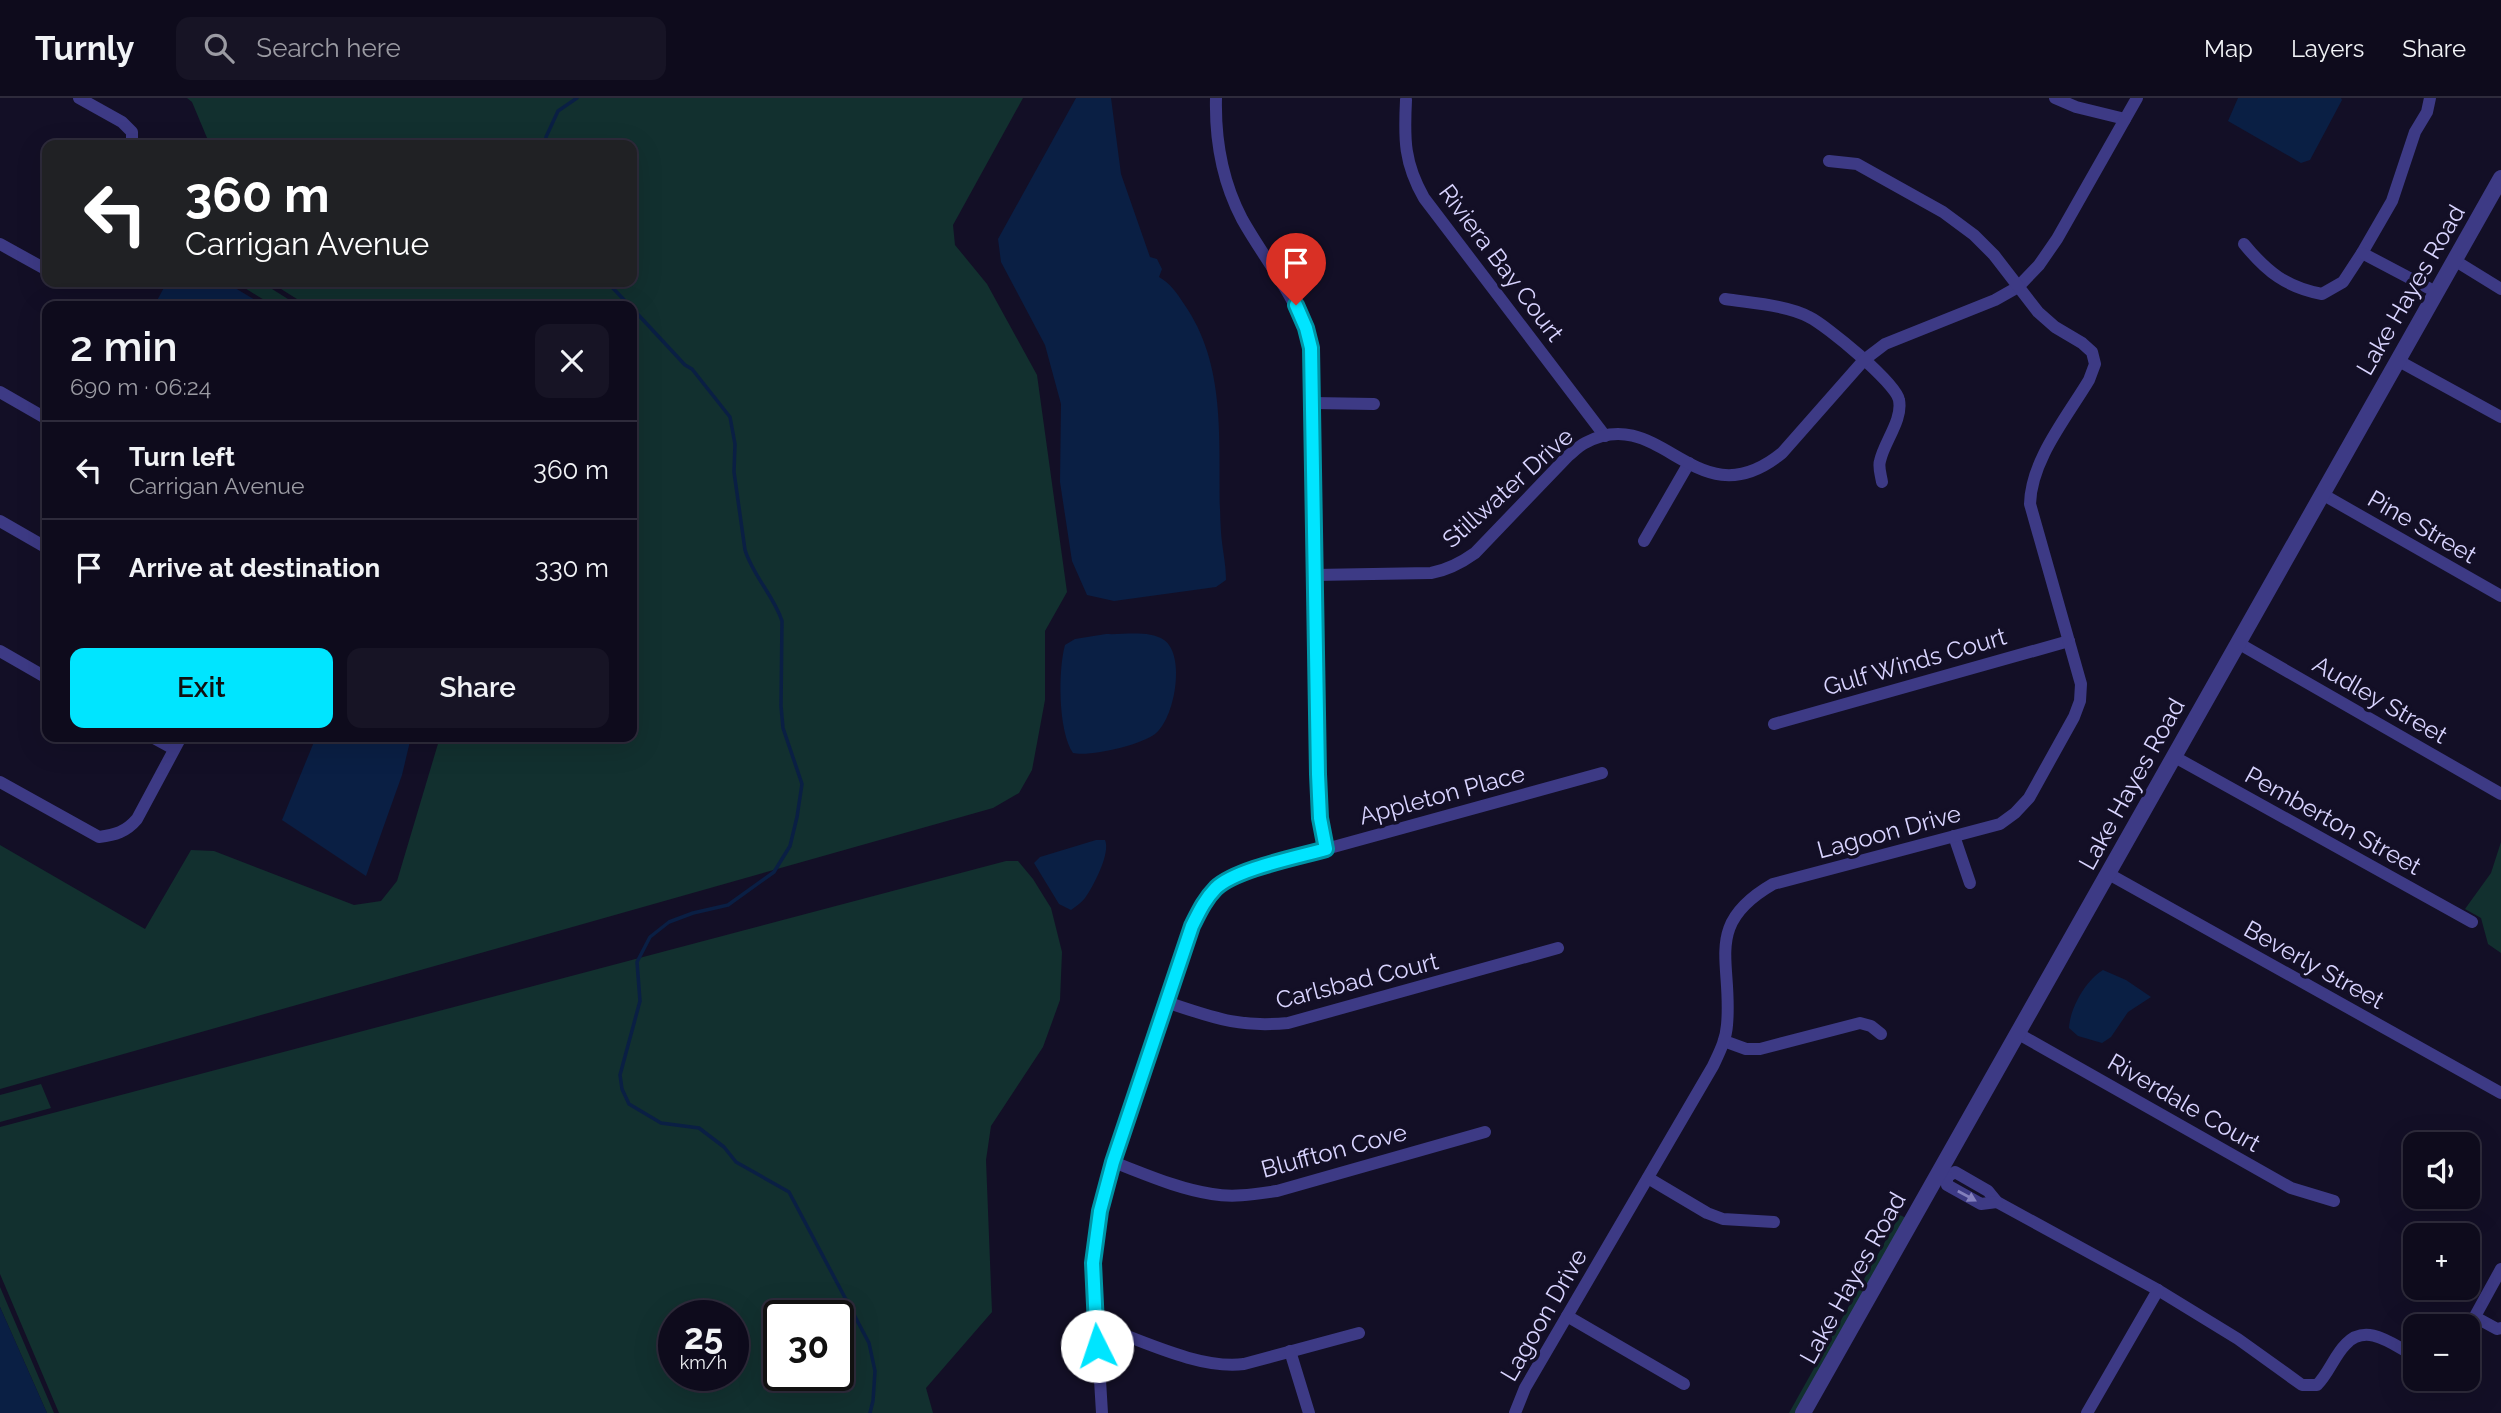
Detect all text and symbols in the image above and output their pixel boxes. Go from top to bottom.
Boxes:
search box [176,17,666,80]
text: Turnly [35,29,134,68]
icon: search [200,29,238,67]
text: Search here [256,33,401,63]
text: Map [2204,34,2253,63]
text: Layers [2291,34,2364,63]
text: Share [2402,34,2466,63]
text: 360 m [185,166,330,223]
icon: left [70,168,161,259]
street label: Riviera Bay Court [1433,178,1570,347]
street label: Lake Hayes Road [2350,200,2471,380]
text: Carrigan Avenue [185,225,429,262]
pin [1266,233,1326,305]
icon: arrive [1277,244,1315,282]
text: 2 min [70,322,178,371]
button: close [535,324,609,398]
text: 690 m · 06:24 [70,373,211,400]
street label: Stillwater Drive [1436,421,1579,554]
text: Turn left [129,442,235,472]
icon: left [70,451,108,489]
text: 360 m [533,455,609,485]
text: Carrigan Avenue [129,472,305,499]
street label: Pine Street [2363,484,2482,569]
icon: arrive [70,549,108,587]
text: Arrive at destination [129,553,380,583]
text: 330 m [535,553,609,583]
street label: Gulf Winds Court [1820,622,2010,702]
button: Exit [70,648,333,728]
button: Share [347,648,609,728]
street label: Audley Street [2308,649,2453,750]
street label: Lake Hayes Road [2072,693,2191,875]
street label: Appleton Place [1356,758,1528,831]
street label: Pemberton Street [2240,760,2426,881]
street label: Lagoon Drive [1814,798,1964,865]
street label: Beverly Street [2239,914,2389,1015]
street label: Carlsbad Court [1273,946,1441,1015]
street label: Riverdale Court [2103,1047,2266,1158]
street label: Bluffton Cove [1258,1117,1410,1184]
map controls [2403,1132,2480,1391]
button: sound [2403,1132,2480,1209]
street label: Lake Hayes Road [1793,1187,1912,1369]
one-way arrow [1958,1190,1978,1202]
button: + [2403,1223,2480,1300]
street label: Lagoon Drive [1494,1243,1593,1386]
speed limit sign: 30 [763,1300,854,1391]
position arrow [1060,1309,1134,1383]
button: − [2403,1314,2480,1391]
text: 25 [684,1316,723,1357]
text: km/h [680,1352,727,1373]

